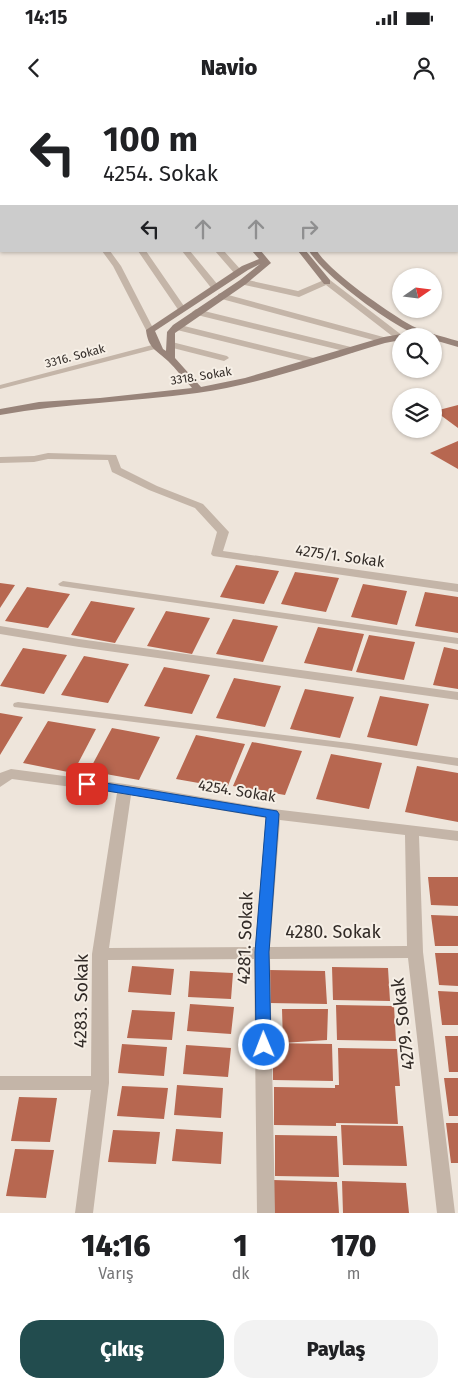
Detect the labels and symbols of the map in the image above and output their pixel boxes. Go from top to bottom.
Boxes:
north arrow [392,268,442,318]
street label: 3316. Sokak [43,341,107,371]
street label: 3318. Sokak [169,364,233,388]
street label: 4275/1. Sokak [294,541,386,571]
pin [66,763,108,805]
street label: 4254. Sokak [197,776,277,806]
street label: 4281. Sokak [232,891,258,985]
street label: 4280. Sokak [285,921,382,943]
street label: 4283. Sokak [69,953,93,1048]
street label: 4279. Sokak [386,976,420,1071]
position arrow [237,1018,289,1070]

